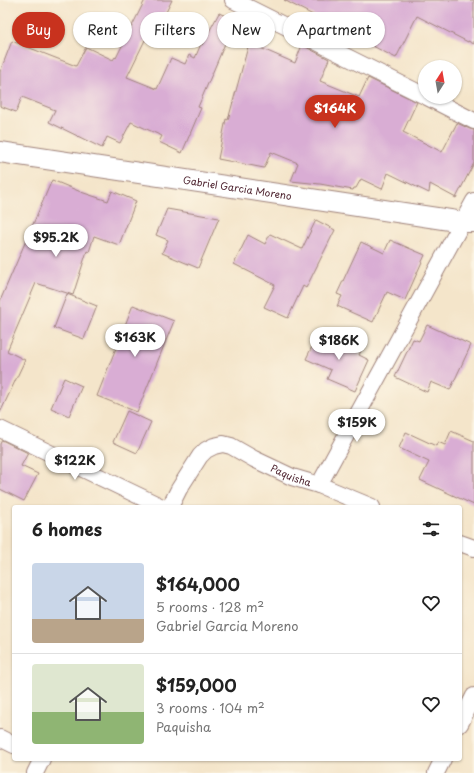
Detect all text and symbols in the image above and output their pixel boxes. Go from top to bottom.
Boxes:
chip: Buy [12,12,65,48]
chip: Rent [73,12,132,48]
chip: Filters [140,12,209,48]
chip: New [217,12,275,48]
chip: Apartment [283,12,385,48]
north arrow [418,60,462,104]
map controls [418,60,462,104]
pin: $164K [307,95,363,129]
text: $164K [314,98,356,117]
street label: Gabriel Garcia Moreno [182,172,293,203]
pin: $95.2K [23,224,89,258]
text: $95.2K [33,227,79,246]
pin: $163K [107,324,163,358]
text: $163K [114,327,156,346]
pin: $186K [311,327,367,361]
text: $186K [319,330,359,349]
pin: $159K [329,409,385,443]
text: $159K [337,412,377,431]
pin: $122K [47,447,103,481]
text: $122K [54,450,96,469]
street label: Paquisha [268,460,314,490]
text: 6 homes [32,516,102,542]
icon: filters [420,518,442,540]
text: $164,000 [156,571,240,597]
icon: home [64,579,112,627]
icon: heart [420,592,442,614]
text: 5 rooms · 128 m² [156,597,264,616]
text: Gabriel Garcia Moreno [156,616,299,635]
text: $159,000 [156,672,237,698]
icon: home [64,680,112,728]
icon: heart [420,693,442,715]
text: 3 rooms · 104 m² [156,698,265,717]
text: Paquisha [156,717,211,736]

